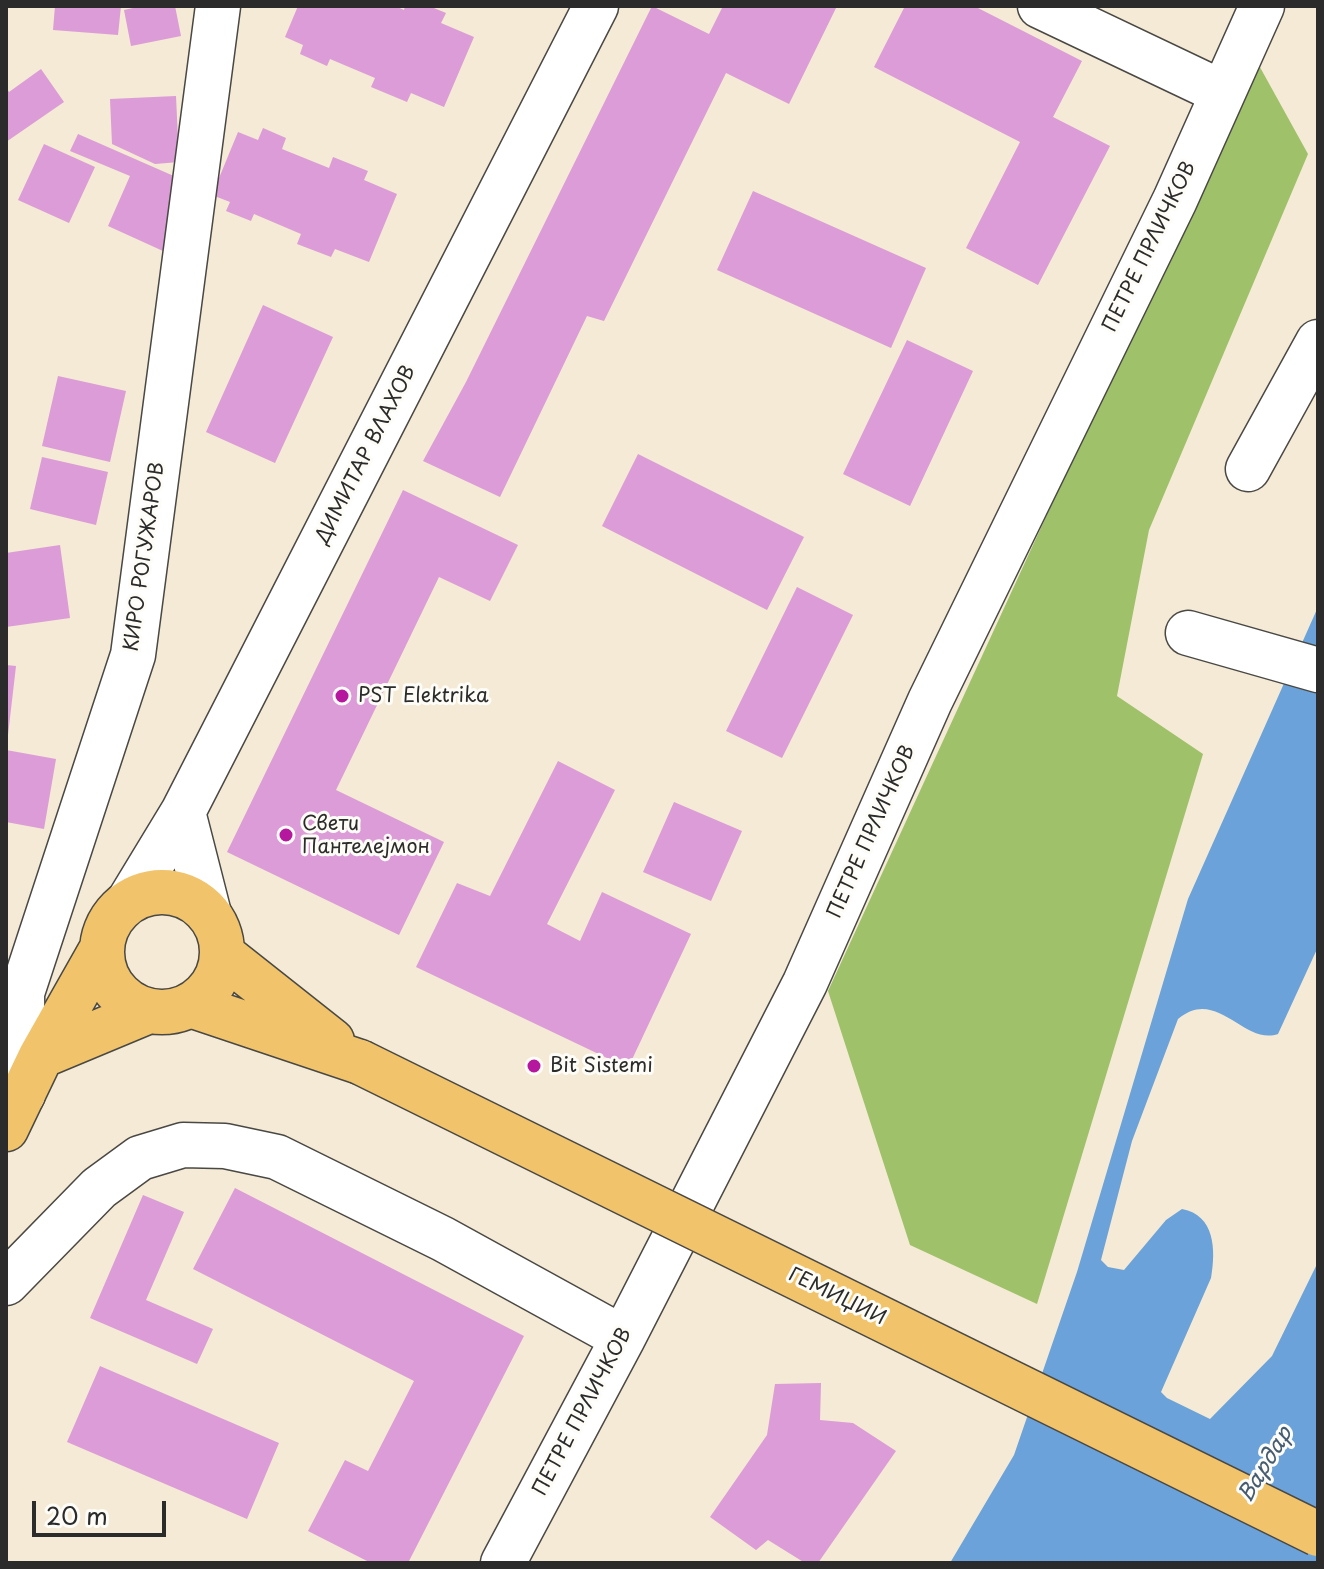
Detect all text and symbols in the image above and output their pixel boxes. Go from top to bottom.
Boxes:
street label: ПЕТРЕ ПРЛИЧКОВ [1098,158,1202,336]
street label: ДИМИТАР ВЛАХОВ [311,362,421,548]
street label: КИРО РОГУЖАРОВ [120,461,170,653]
place label: PST Elektrika [358,684,489,708]
marker: PST Elektrika [333,687,351,705]
street label: ПЕТРЕ ПРЛИЧКОВ [823,742,921,922]
place label: Свети Пантелејмон [302,812,430,859]
marker: Свети Пантелејмон [277,826,295,844]
place label: Bit Sistemi [550,1054,653,1078]
marker: Bit Sistemi [525,1057,543,1075]
street label: ГЕМИЏИИ [784,1263,890,1331]
street label: ПЕТРЕ ПРЛИЧКОВ [529,1324,637,1500]
water label: Вардар [1233,1423,1299,1507]
scale bar [36,1485,170,1535]
text: 20 m [46,1497,108,1533]

